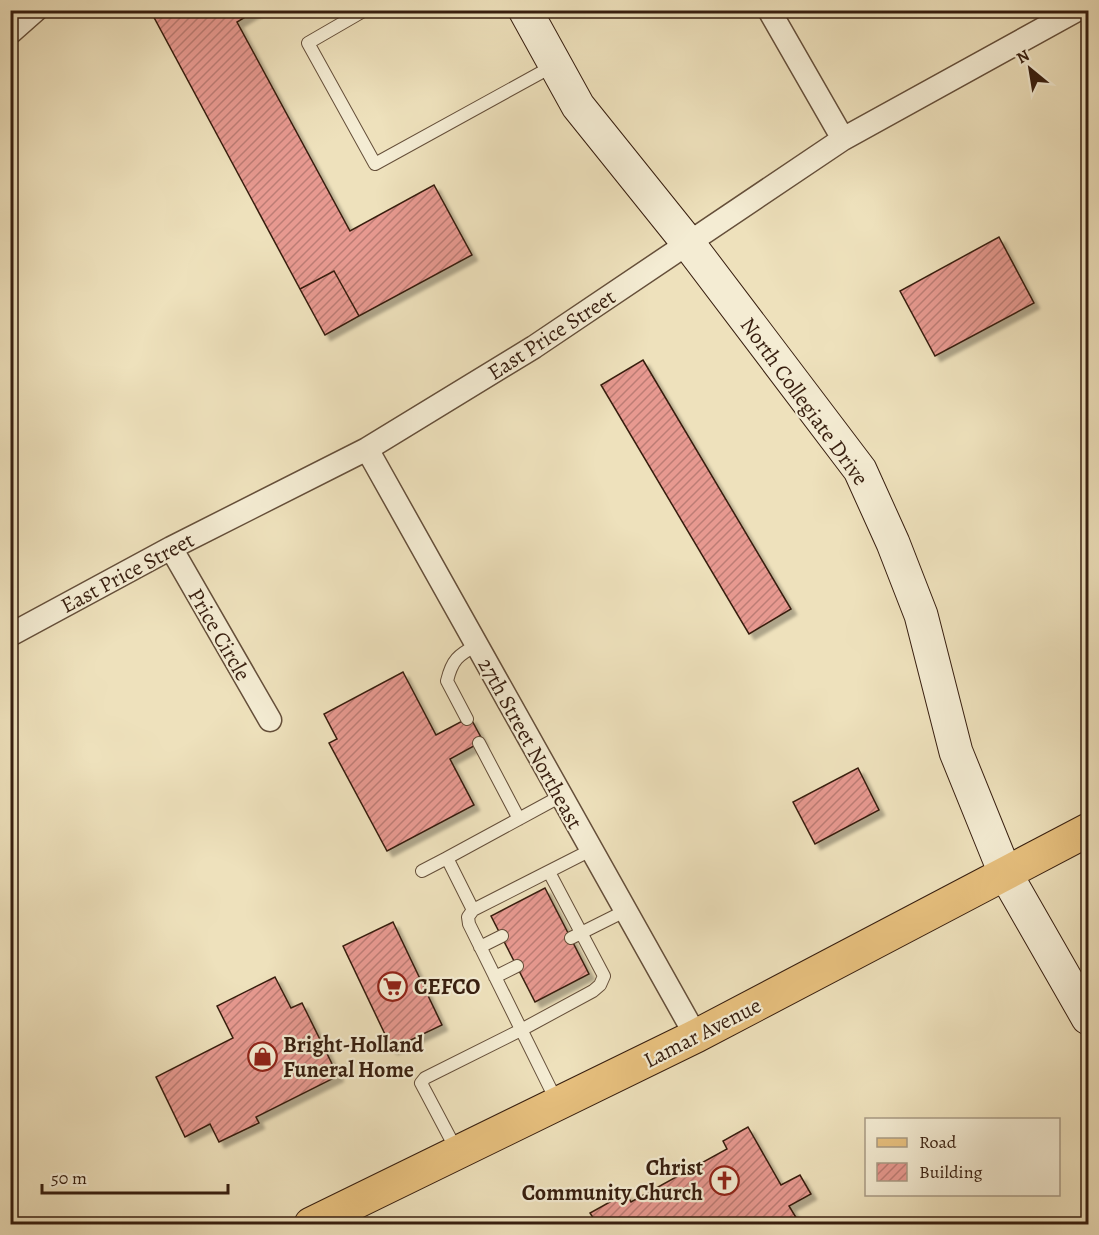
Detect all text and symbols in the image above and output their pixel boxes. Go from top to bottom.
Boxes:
north arrow [1000,39,1060,99]
text: N [1012,44,1034,69]
street label: East Price Street [482,282,621,387]
street label: North Collegiate Drive [733,311,875,492]
street label: East Price Street [55,525,199,621]
street label: Price Circle [181,583,258,686]
street label: 27th Street Northeast [471,652,590,835]
supermarket icon: CEFCO [377,970,409,1002]
place label: CEFCO [414,972,481,1002]
street label: Lamar Avenue [639,990,766,1075]
place label: Bright-Holland Funeral Home [283,1030,424,1085]
shop icon: Bright-Holland Funeral Home [246,1041,278,1073]
legend [865,1118,1060,1196]
text: Road [919,1130,957,1154]
place label: Christ Community Church [522,1153,704,1208]
scale bar [42,1157,228,1195]
text: Building [919,1160,983,1184]
church icon: Christ Community Church [708,1164,740,1196]
text: 50 m [51,1166,87,1190]

